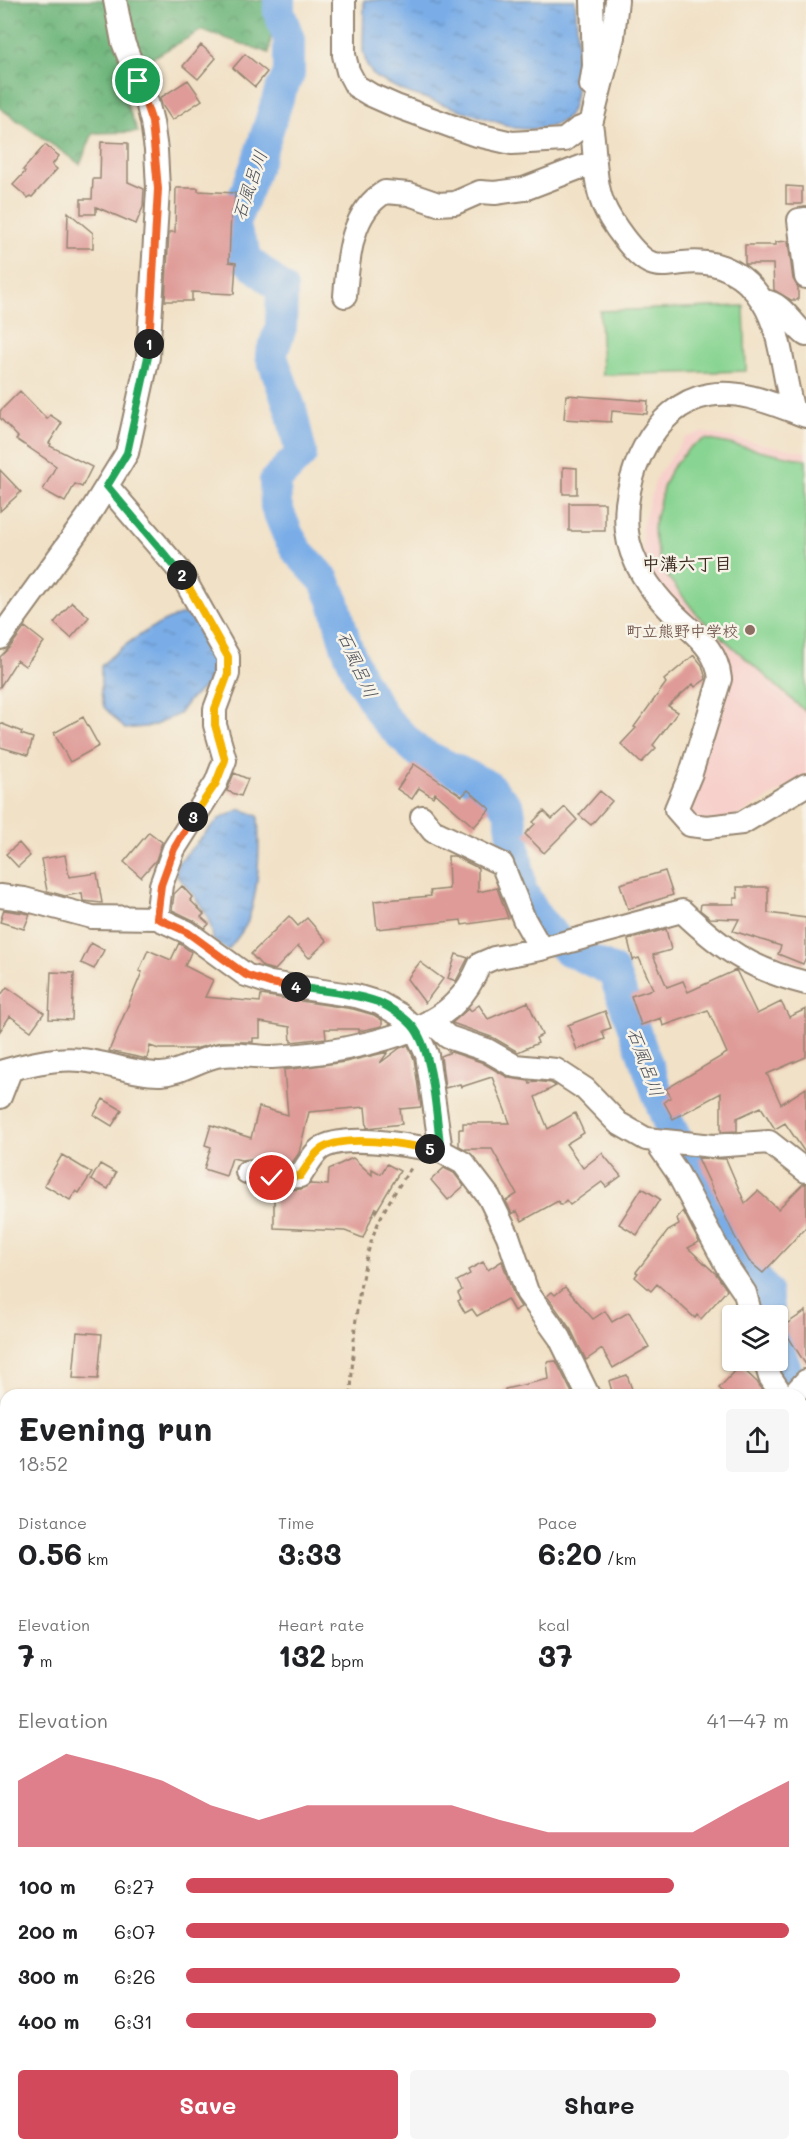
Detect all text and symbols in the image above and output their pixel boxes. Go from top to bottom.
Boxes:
pin [112,55,163,106]
icon: arrive [121,64,154,97]
water label: 石風呂川 [226,147,272,223]
pin: 1 [134,329,164,359]
text: 1 [145,333,153,354]
district label: 中溝六丁目 [642,551,732,575]
pin: 2 [167,560,197,590]
text: 2 [178,564,186,585]
place label: 町立熊野中学校 [626,620,738,641]
marker: 町立熊野中学校 [743,623,757,637]
water label: 石風呂川 [332,626,384,702]
pin: 3 [178,802,208,832]
text: 3 [188,806,198,827]
pin: 4 [281,972,311,1002]
text: 4 [291,976,301,997]
water label: 石風呂川 [622,1024,670,1100]
pin: 5 [415,1134,445,1164]
text: 5 [425,1138,435,1159]
pin [246,1152,297,1203]
icon: check [255,1161,288,1194]
map controls [722,1305,788,1371]
button: layers [722,1305,788,1371]
text: Evening run [18,1406,212,1449]
button: share [726,1409,789,1472]
text: 18:52 [18,1450,68,1476]
text: Distance [18,1512,87,1533]
text: Time [278,1512,314,1533]
text: Pace [538,1512,577,1533]
text: 0.56 [18,1533,82,1573]
text: 3:33 [278,1533,342,1573]
text: 6:20 [538,1533,602,1573]
text: km [82,1548,109,1569]
text: /km [602,1548,637,1569]
text: Elevation [18,1614,90,1635]
text: Heart rate [278,1614,364,1635]
text: kcal [538,1614,570,1635]
text: 7 [18,1635,35,1675]
text: 132 [278,1635,326,1675]
text: 37 [538,1635,573,1675]
text: m [35,1650,53,1671]
text: bpm [326,1650,364,1671]
text: Elevation [18,1707,108,1733]
text: 41–47 m [707,1707,789,1733]
text: 100 m [18,1873,76,1899]
text: 6:27 [114,1873,155,1899]
text: 200 m [18,1918,78,1944]
text: 6:07 [114,1918,156,1944]
text: 300 m [18,1963,79,1989]
text: 6:26 [114,1963,156,1989]
text: 400 m [18,2008,79,2034]
text: 6:31 [114,2008,153,2034]
button: Save [18,2070,398,2139]
button: Share [410,2070,789,2139]

